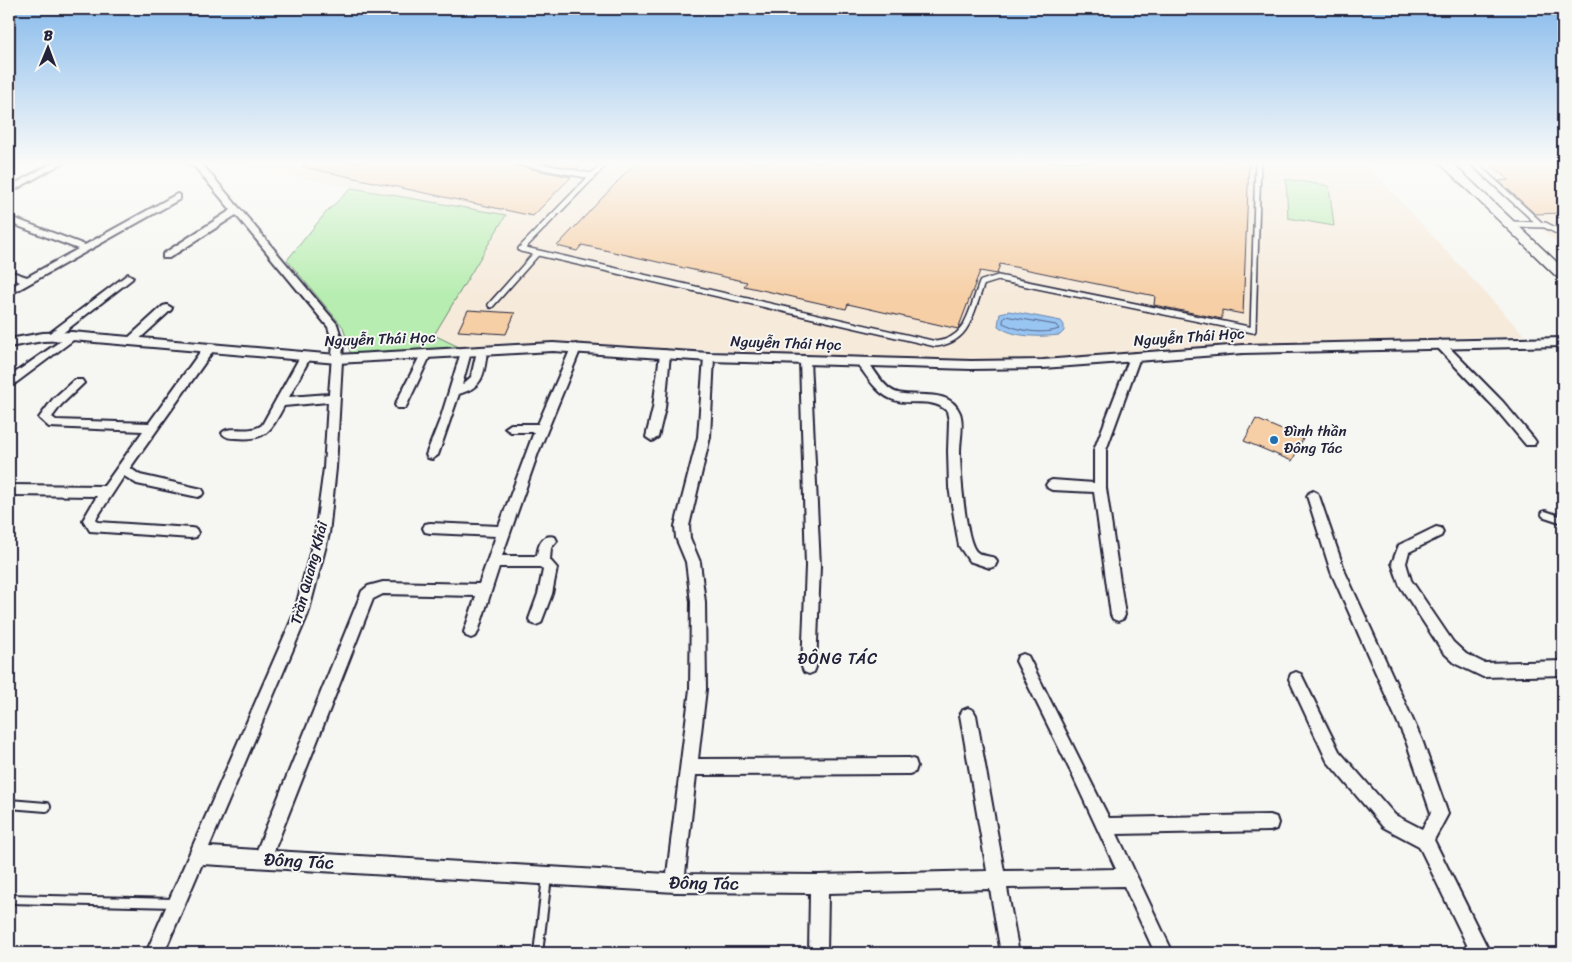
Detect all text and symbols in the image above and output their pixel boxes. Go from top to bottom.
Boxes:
north arrow [22,22,72,72]
text: B [44,23,53,48]
street label: Nguyễn Thái Học [1133,320,1246,354]
street label: Nguyễn Thái Học [324,324,436,354]
street label: Nguyễn Thái Học [730,328,842,358]
place label: Đình thần Đông Tác [1284,418,1346,461]
marker: Đình thần Đông Tác [1268,434,1280,446]
street label: Trần Quang Khải [283,518,336,628]
district label: ĐÔNG TÁC [798,644,878,673]
street label: Đông Tác [263,843,335,879]
street label: Đông Tác [669,866,739,900]

